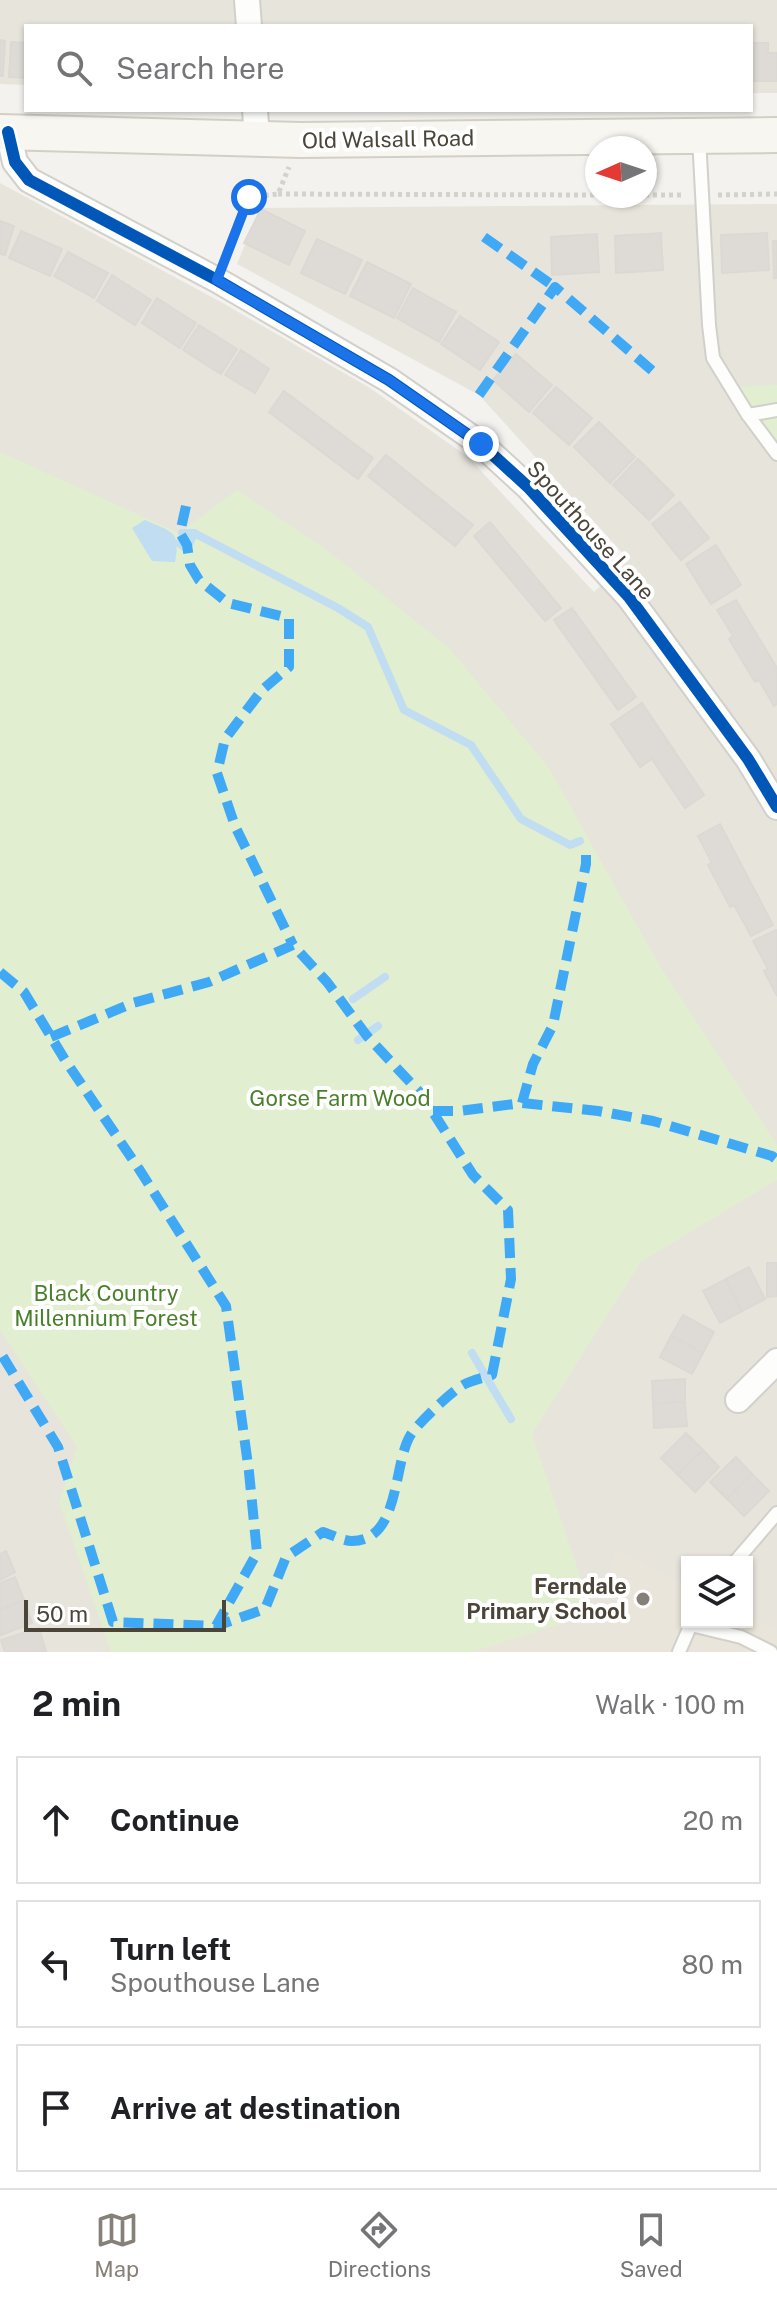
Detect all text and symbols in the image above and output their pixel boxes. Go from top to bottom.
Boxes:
search box [24,24,753,112]
icon: search [52,46,96,90]
text: Search here [116,50,284,86]
street label: Old Walsall Road [302,124,474,154]
north arrow [585,136,657,208]
route start [231,179,267,215]
route end [463,426,499,462]
street label: Spouthouse Lane [522,455,660,605]
park label: Gorse Farm Wood [249,1085,431,1111]
park label: Black Country Millennium Forest [14,1280,198,1331]
map controls [681,1556,753,1628]
button: layers [681,1556,753,1628]
place label: Ferndale Primary School [466,1573,627,1624]
marker: Ferndale Primary School [634,1590,652,1608]
scale bar [24,1596,226,1632]
text: 50 m [36,1601,88,1627]
text: 2 min [32,1684,121,1724]
text: Walk · 100 m [595,1689,745,1720]
icon: ahead [34,1798,78,1842]
text: Continue [110,1802,240,1838]
text: 20 m [683,1805,743,1836]
text: Turn left [110,1931,231,1967]
icon: left [34,1942,78,1986]
text: 80 m [682,1949,743,1980]
text: Spouthouse Lane [110,1967,320,1998]
icon: arrive [34,2086,78,2130]
text: Arrive at destination [110,2090,401,2126]
tab: Map [94,2208,139,2282]
tab: Directions [328,2208,431,2282]
tab: Saved [620,2208,683,2282]

